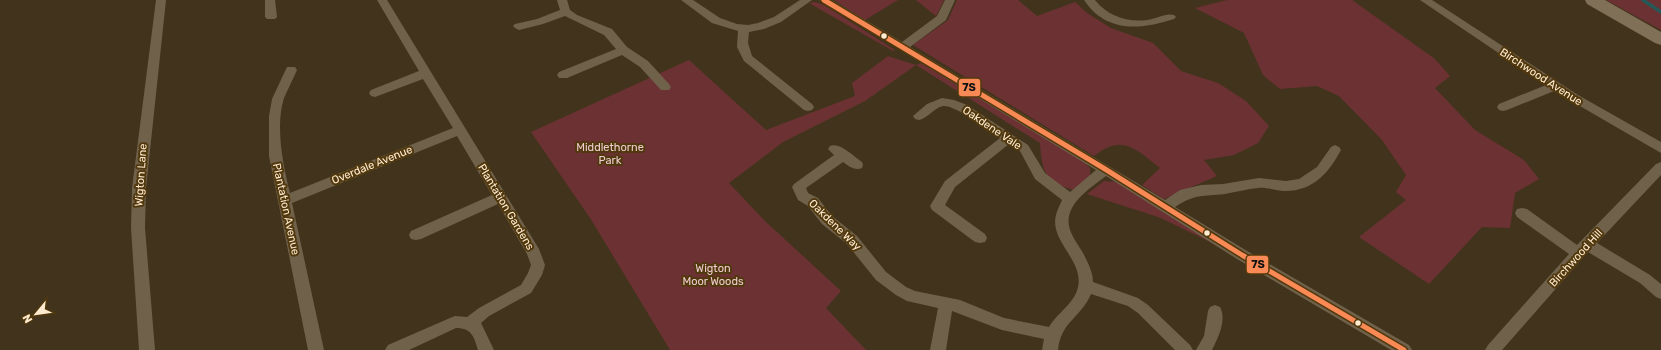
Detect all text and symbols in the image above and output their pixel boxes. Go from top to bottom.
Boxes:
unlabelled marker [879,31,889,41]
street label: Birchwood Avenue [1497,46,1585,108]
line badge: 7S [958,78,981,97]
text: 7S [962,81,976,94]
street label: Oakdene Vale [960,103,1024,153]
park label: Middlethorne Park [576,141,644,167]
street label: Wigton Lane [132,143,150,207]
street label: Overdale Avenue [330,143,414,187]
street label: Plantation Avenue [270,162,302,256]
street label: Plantation Gardens [475,162,537,253]
street label: Oakdene Way [806,197,864,253]
street label: Birchwood Hill [1547,226,1605,290]
unlabelled marker [1202,228,1212,238]
line badge: 7S [1246,255,1269,274]
text: 7S [1251,258,1265,271]
park label: Wigton Moor Woods [682,262,744,288]
north arrow [16,294,56,334]
text: N [20,312,35,325]
unlabelled marker [1353,318,1363,328]

